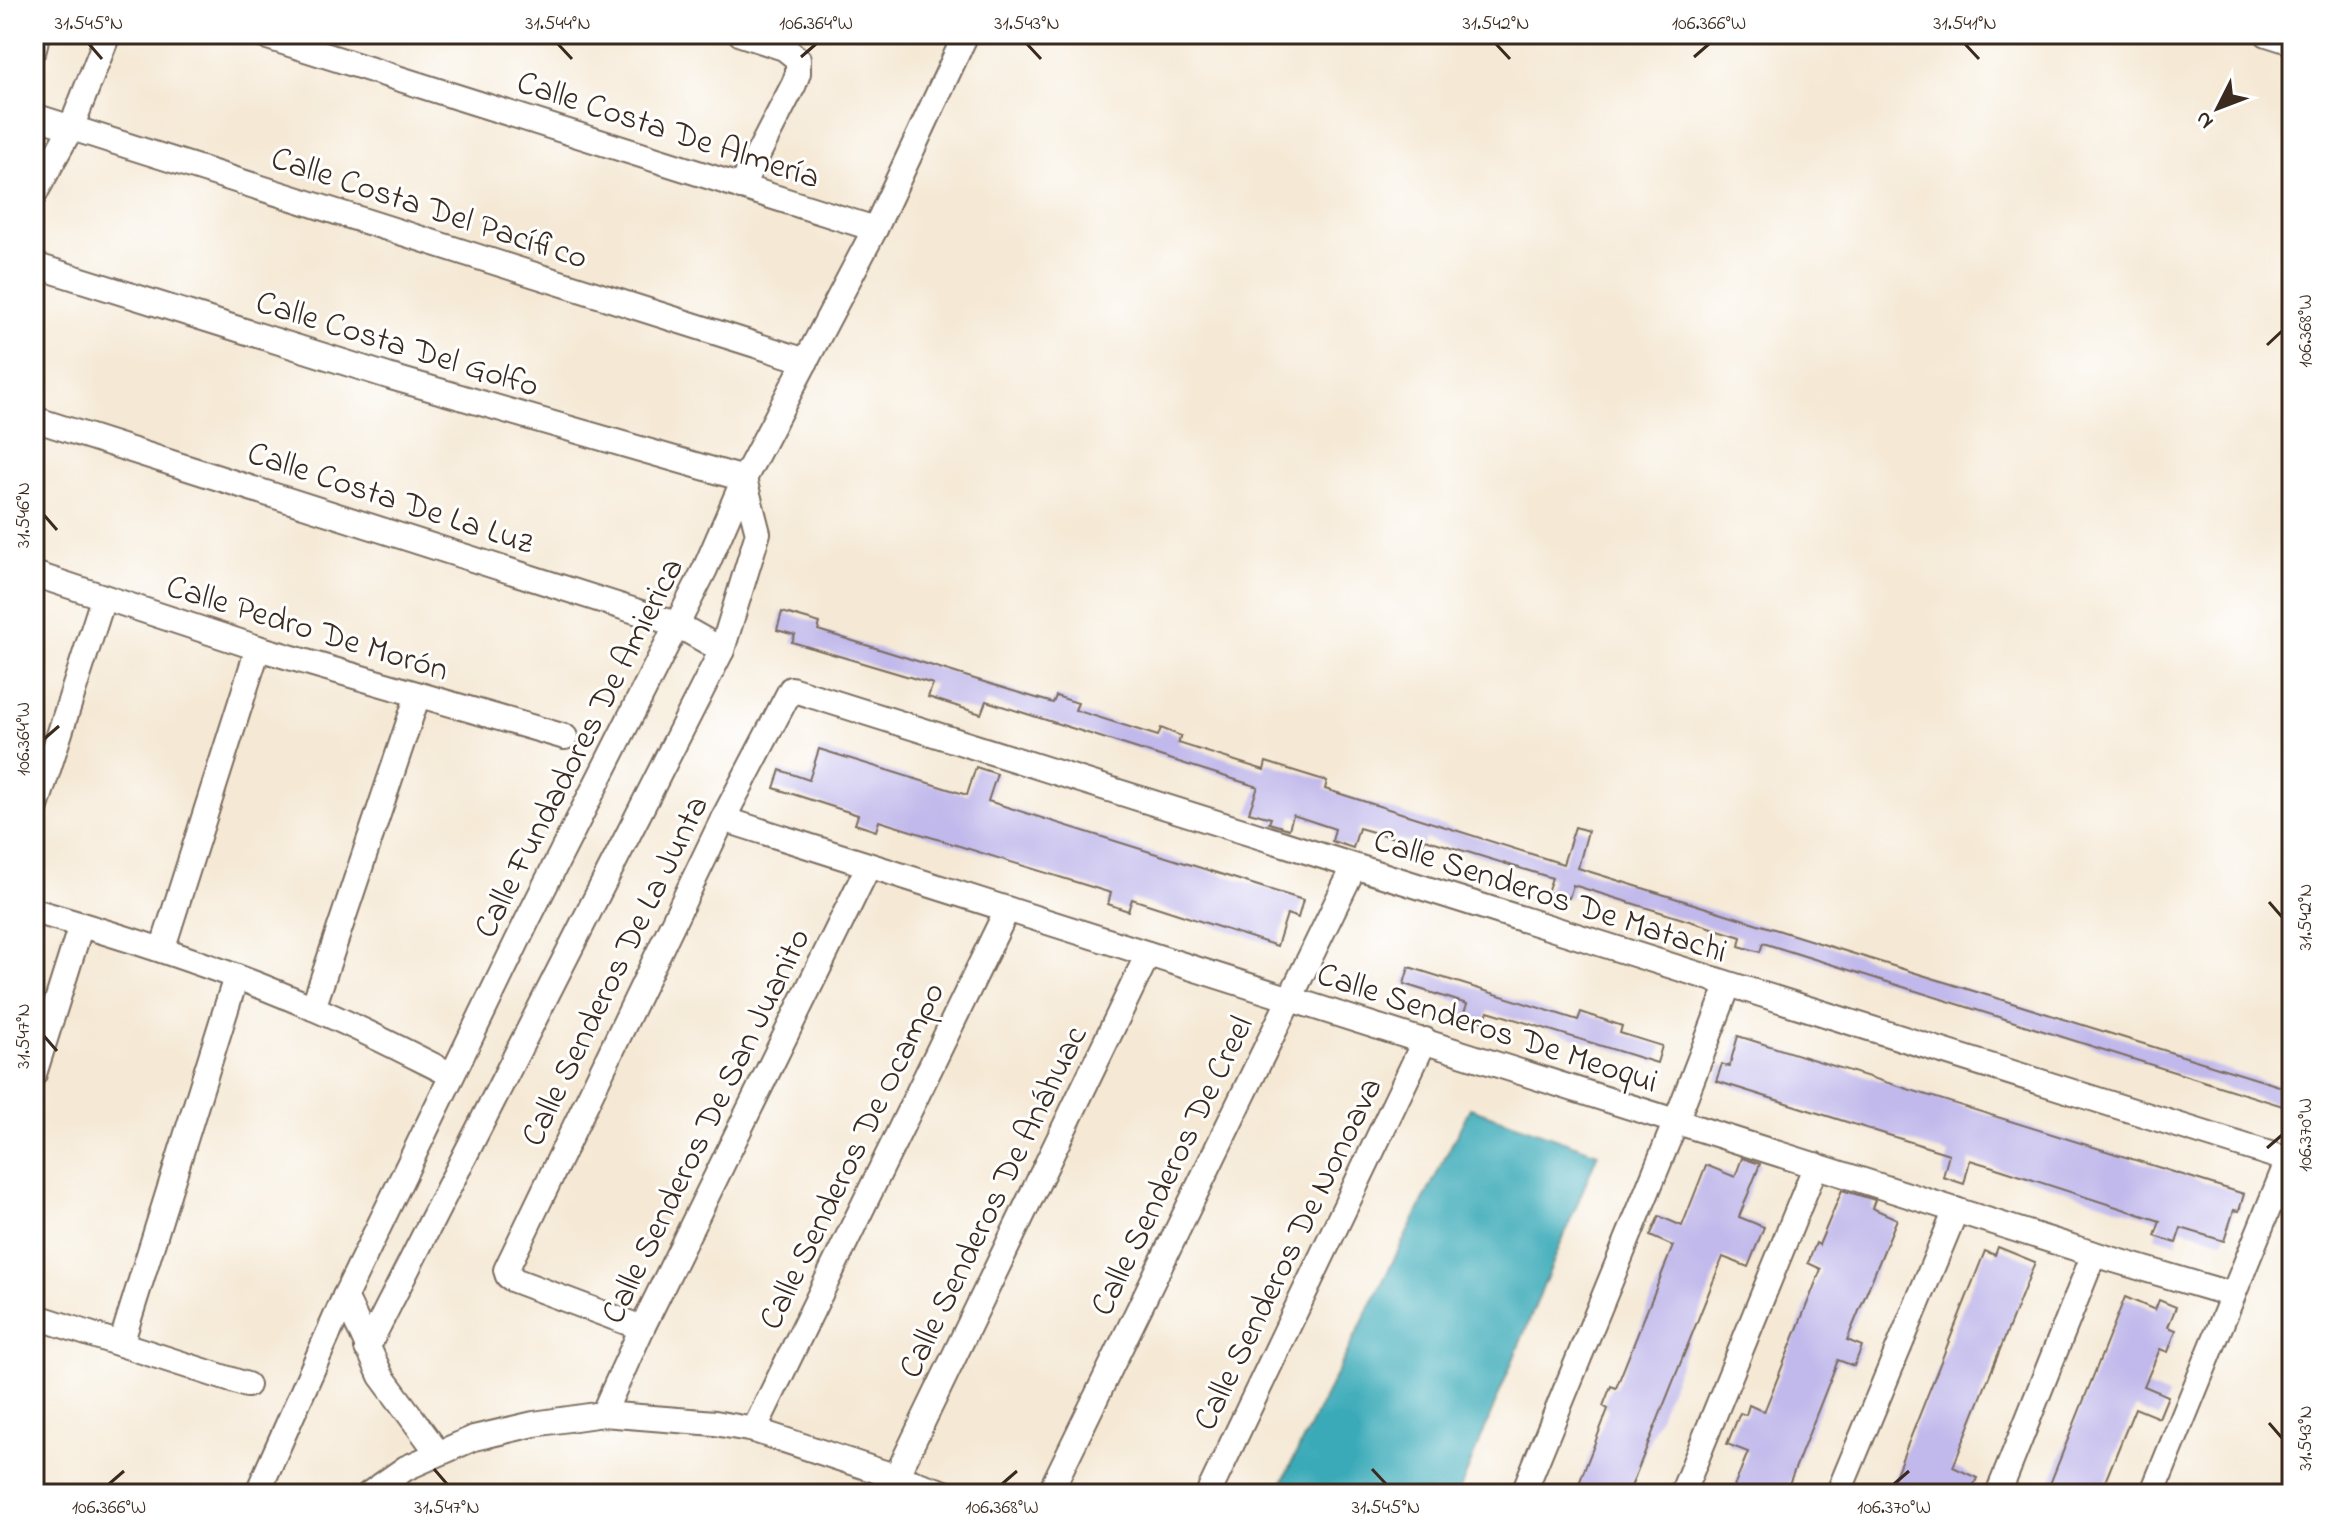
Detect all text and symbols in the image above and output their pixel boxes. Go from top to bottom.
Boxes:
text: 31.545°N [55,10,123,39]
text: 31.544°N [525,10,591,39]
text: 106.364°W [779,10,853,39]
text: 31.543°N [994,10,1060,39]
text: 31.542°N [1462,10,1530,39]
text: 106.366°W [1672,10,1746,39]
text: 31.541°N [1933,10,1997,39]
street label: Calle Costa De Almería [510,59,826,204]
north arrow [2178,68,2258,148]
text: N [2189,103,2222,136]
street label: Calle Costa Del Pacífico [264,135,594,285]
street label: Calle Costa Del Golfo [249,279,545,413]
text: 106.368°W [2292,294,2321,368]
street label: Calle Costa De La Luz [240,430,540,570]
text: 31.546°N [10,482,39,548]
street label: Calle Fundadores De Amierica [463,550,698,948]
street label: Calle Pedro De Morón [159,563,454,697]
text: 106.364°W [10,702,39,776]
street label: Calle Senderos De La Junta [510,788,723,1156]
street label: Calle Senderos De Matachi [1366,817,1733,979]
text: 31.542°N [2292,883,2321,951]
street label: Calle Senderos De San Juanito [590,920,825,1333]
street label: Calle Senderos De Meoqui [1310,951,1664,1109]
street label: Calle Senderos De Ocampo [748,974,960,1339]
text: 31.547°N [10,1003,39,1069]
street label: Calle Senderos De Creel [1079,1008,1268,1325]
street label: Calle Senderos De Anáhuac [887,1017,1102,1388]
street label: Calle Senderos De Nonoava [1182,1069,1397,1440]
text: 106.370°W [2292,1098,2321,1172]
text: 31.543°N [2292,1405,2321,1471]
text: 106.366°W [72,1494,146,1523]
text: 31.547°N [414,1494,480,1523]
text: 106.368°W [965,1494,1039,1523]
text: 31.545°N [1352,1494,1420,1523]
text: 106.370°W [1857,1494,1931,1523]

